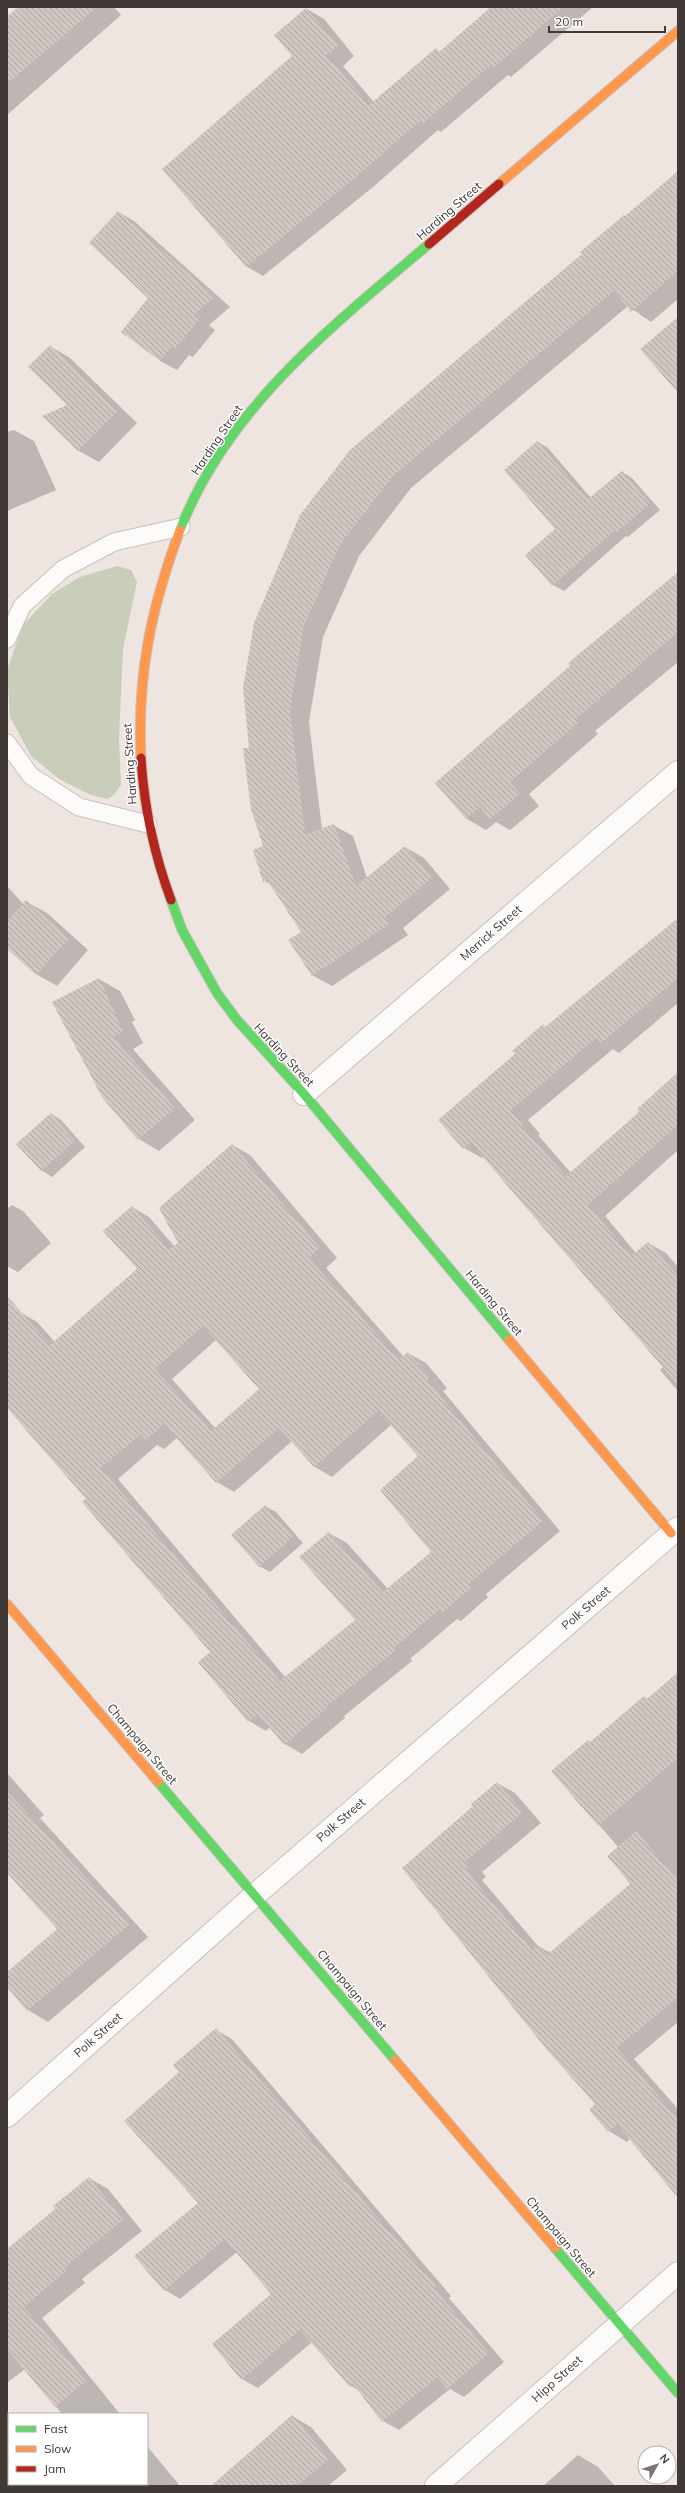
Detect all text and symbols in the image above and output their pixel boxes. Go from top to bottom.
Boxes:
scale bar [549,8,665,34]
text: 20 m [555,14,583,29]
street label: Harding Street [413,178,484,243]
street label: Harding Street [188,402,246,478]
street label: Harding Street [119,723,140,805]
street label: Merrick Street [457,902,525,963]
street label: Harding Street [251,1020,318,1090]
street label: Harding Street [463,1267,526,1339]
street label: Polk Street [558,1582,613,1633]
street label: Champaign Street [104,1700,181,1787]
street label: Polk Street [313,1794,368,1845]
street label: Champaign Street [314,1946,391,2033]
street label: Polk Street [70,2009,125,2060]
street label: Champaign Street [523,2193,600,2280]
street label: Hipp Street [528,2352,585,2405]
legend [8,2413,148,2485]
text: Fast [44,2421,68,2436]
text: Slow [44,2441,72,2456]
north arrow [637,2445,677,2485]
text: N [657,2451,673,2466]
text: Jam [44,2461,66,2476]

